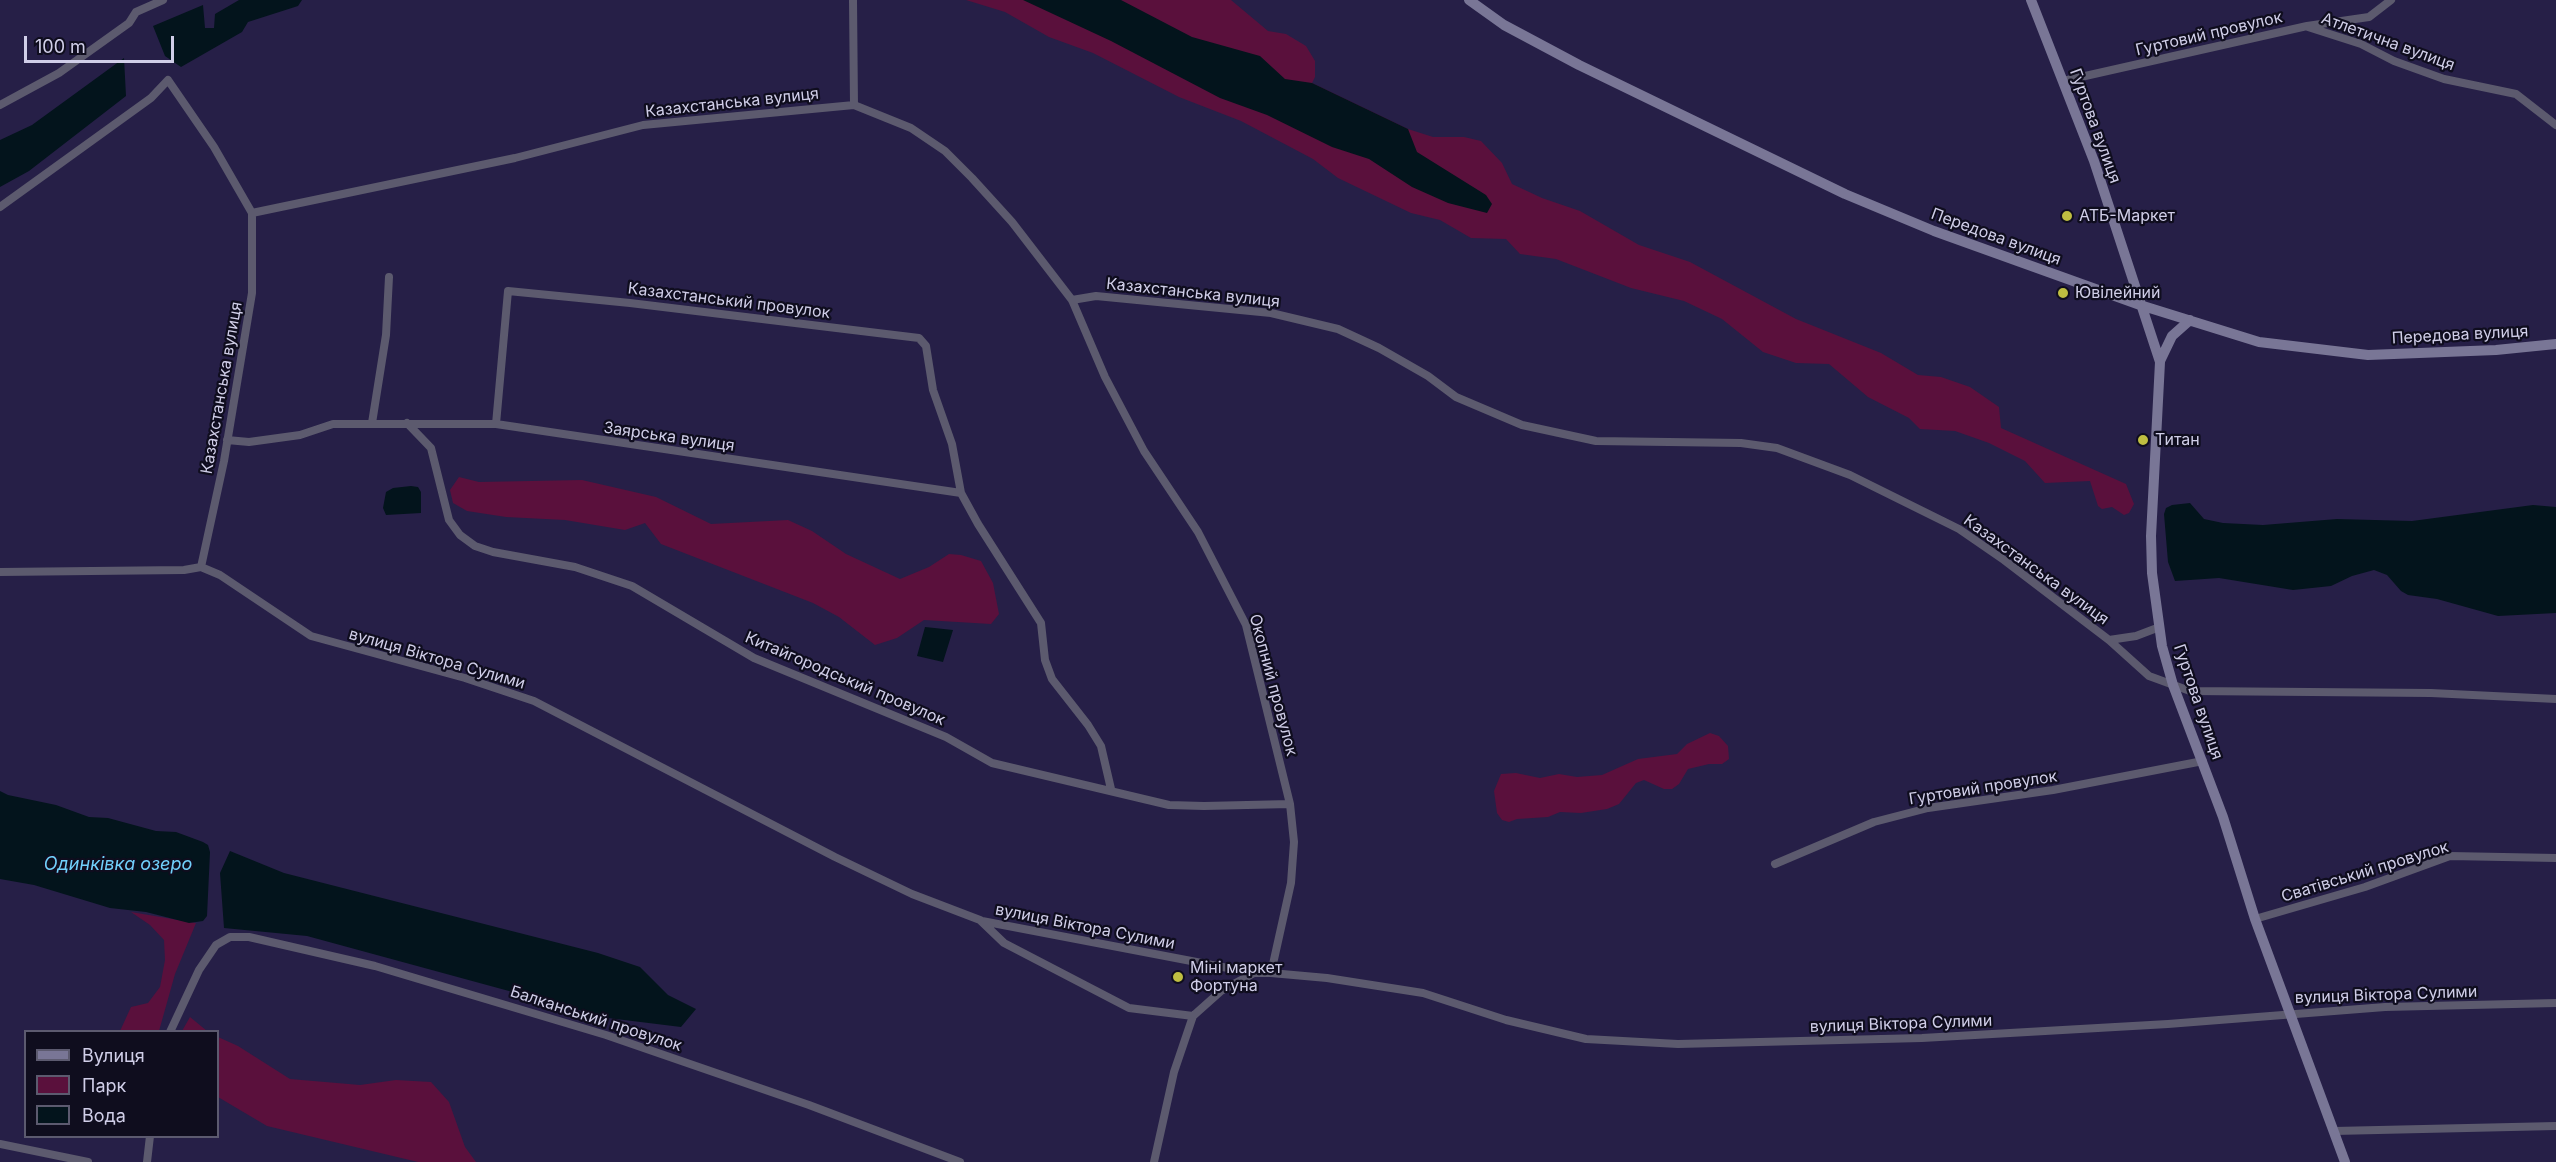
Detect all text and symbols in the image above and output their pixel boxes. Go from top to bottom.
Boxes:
street label: Гуртовий провулок [2134,8,2284,60]
street label: Атлетична вулиця [2319,9,2457,75]
scale bar [27,24,177,62]
text: 100 m [35,36,86,57]
street label: Гуртова вулиця [2065,66,2125,186]
street label: Казахстанська вулиця [644,84,820,122]
street label: Передова вулиця [1928,205,2064,269]
place label: АТБ-Маркет [2079,206,2175,226]
marker: АТБ-Маркет [2060,209,2074,223]
street label: Казахстанська вулиця [1105,274,1281,312]
street label: Казахстанський провулок [627,279,831,323]
place label: Ювілейний [2075,283,2161,303]
marker: Ювілейний [2056,286,2070,300]
street label: Казахстанська вулиця [197,300,247,476]
street label: Передова вулиця [2391,322,2529,348]
street label: Заярська вулиця [602,418,736,456]
place label: Титан [2155,430,2200,450]
marker: Титан [2136,433,2150,447]
street label: Казахстанська вулиця [1960,511,2112,629]
street label: Окопний провулок [1245,612,1301,758]
street label: вулиця Віктора Сулими [347,625,527,693]
street label: Китайгородський провулок [742,628,948,730]
street label: Гуртова вулиця [2169,642,2227,762]
street label: Гуртовий провулок [1907,767,2059,809]
street label: Сватівський провулок [2279,837,2451,907]
water label: Одинківка озеро [44,854,192,876]
street label: вулиця Віктора Сулими [994,900,1176,954]
place label: Міні маркет Фортуна [1190,958,1282,996]
marker: Міні маркет Фортуна [1171,970,1185,984]
street label: Балканський провулок [508,982,684,1056]
street label: вулиця Віктора Сулими [2294,982,2478,1008]
street label: вулиця Віктора Сулими [1809,1011,1993,1037]
legend [24,1030,219,1138]
text: Вулиця [82,1045,145,1066]
text: Парк [82,1075,126,1096]
text: Вода [82,1105,126,1126]

